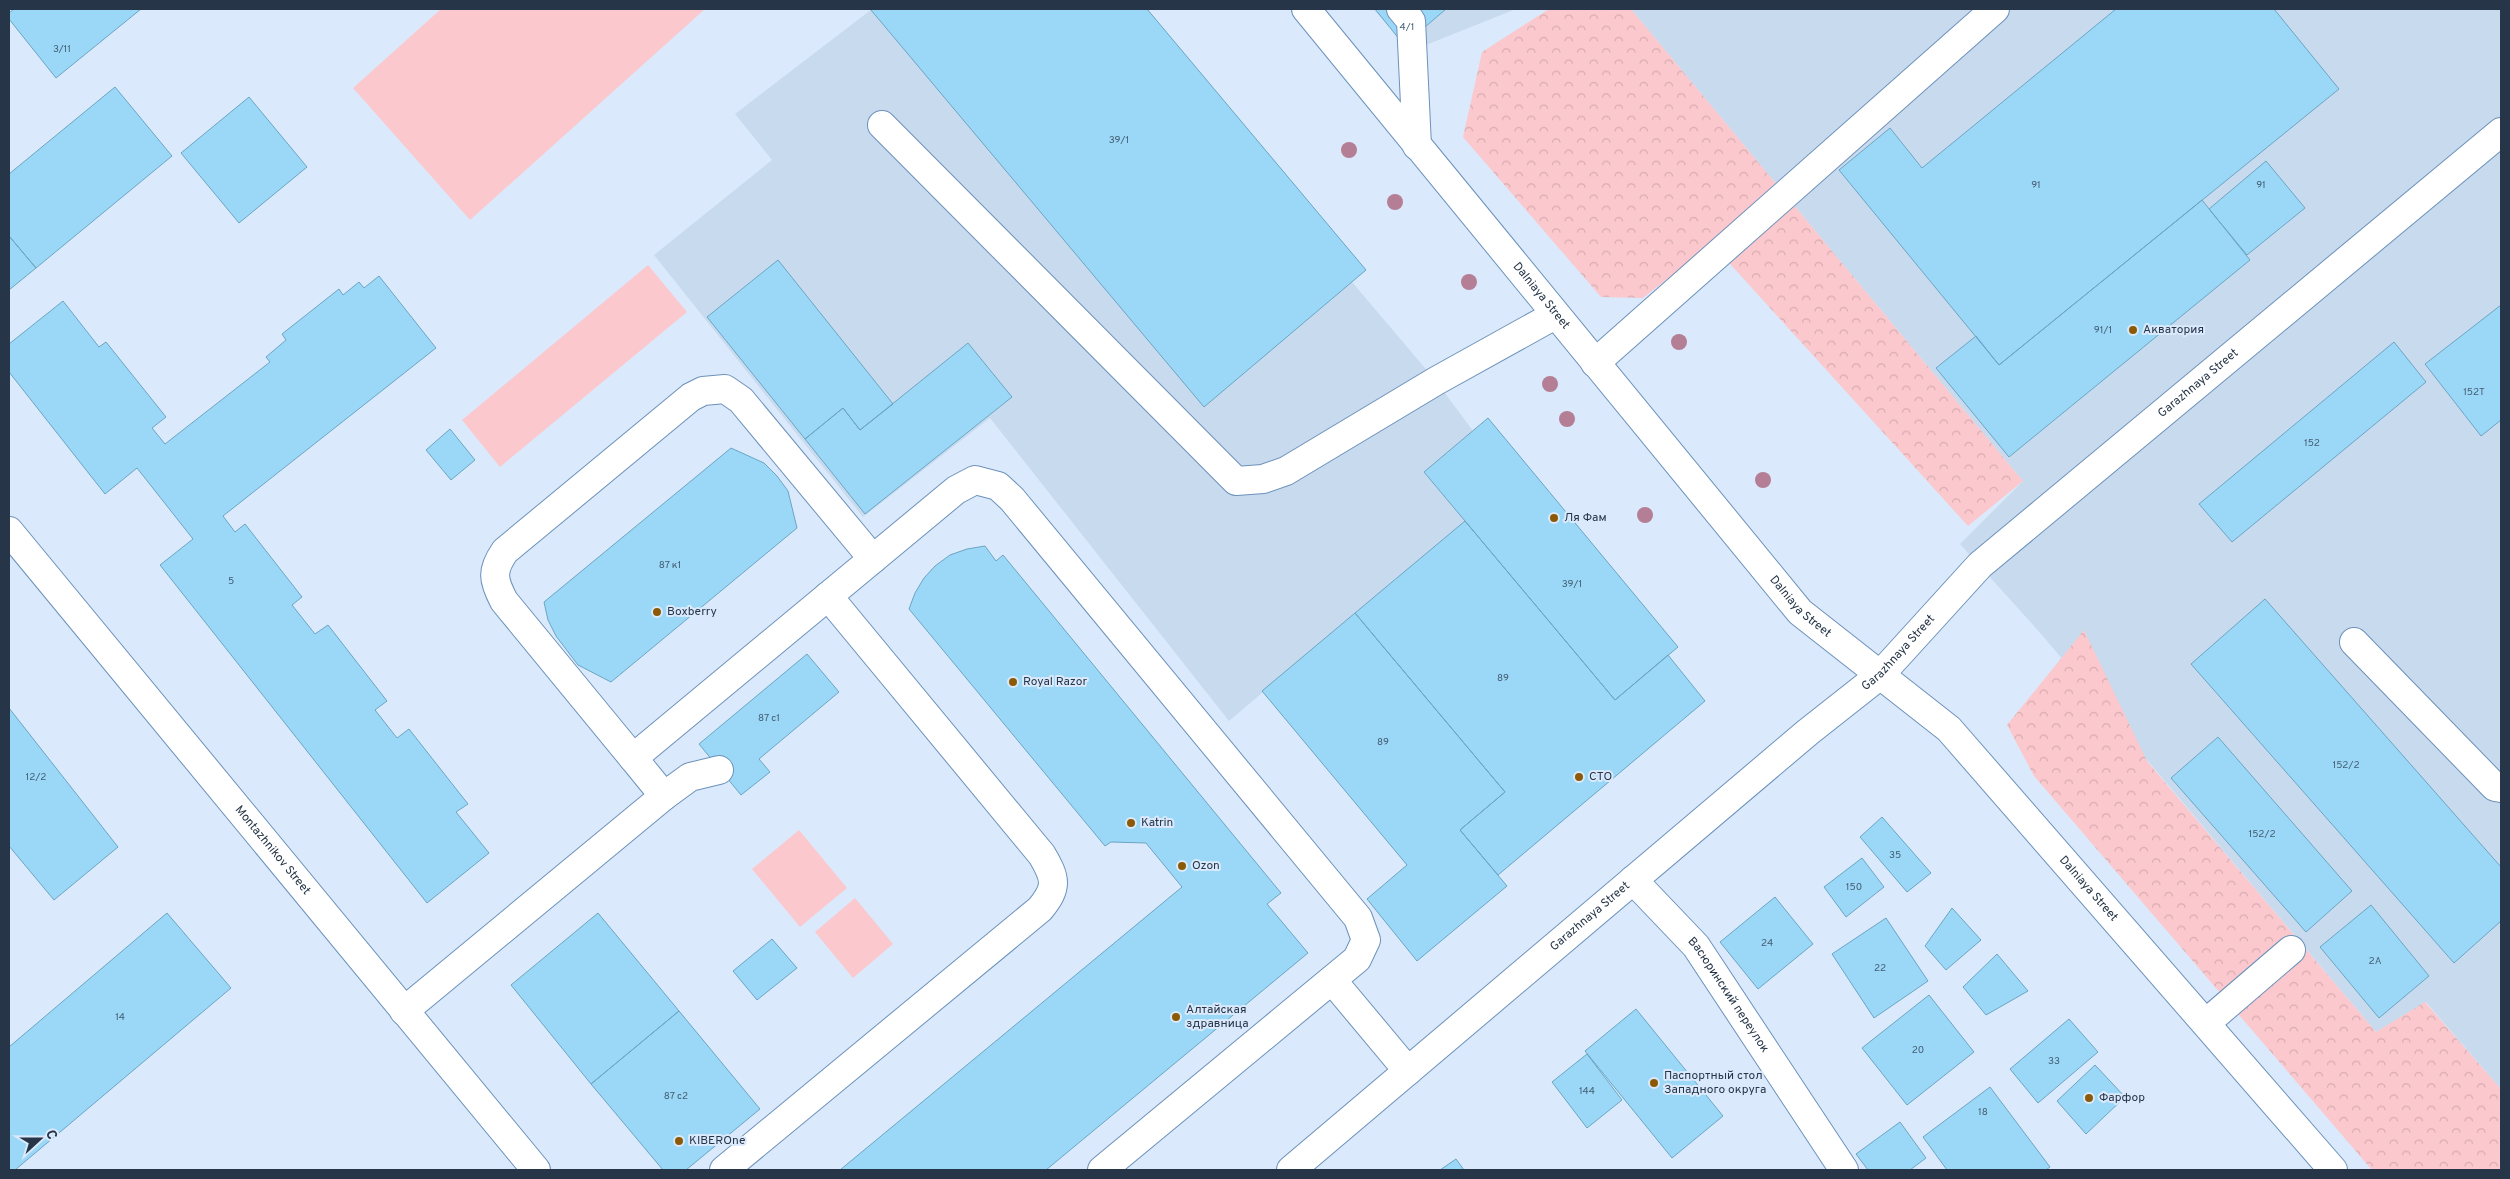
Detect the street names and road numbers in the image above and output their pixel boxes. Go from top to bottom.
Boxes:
street label: Dalniaya Street [1509,259,1573,333]
street label: Garazhnaya Street [2155,345,2242,422]
street label: Dalniaya Street [1766,573,1834,641]
street label: Garazhnaya Street [1858,611,1939,695]
street label: Montazhnikov Street [231,802,314,898]
street label: Dalniaya Street [2055,853,2121,925]
street label: Garazhnaya Street [1547,878,1633,955]
street label: Васюринский переулок [1684,934,1773,1056]

